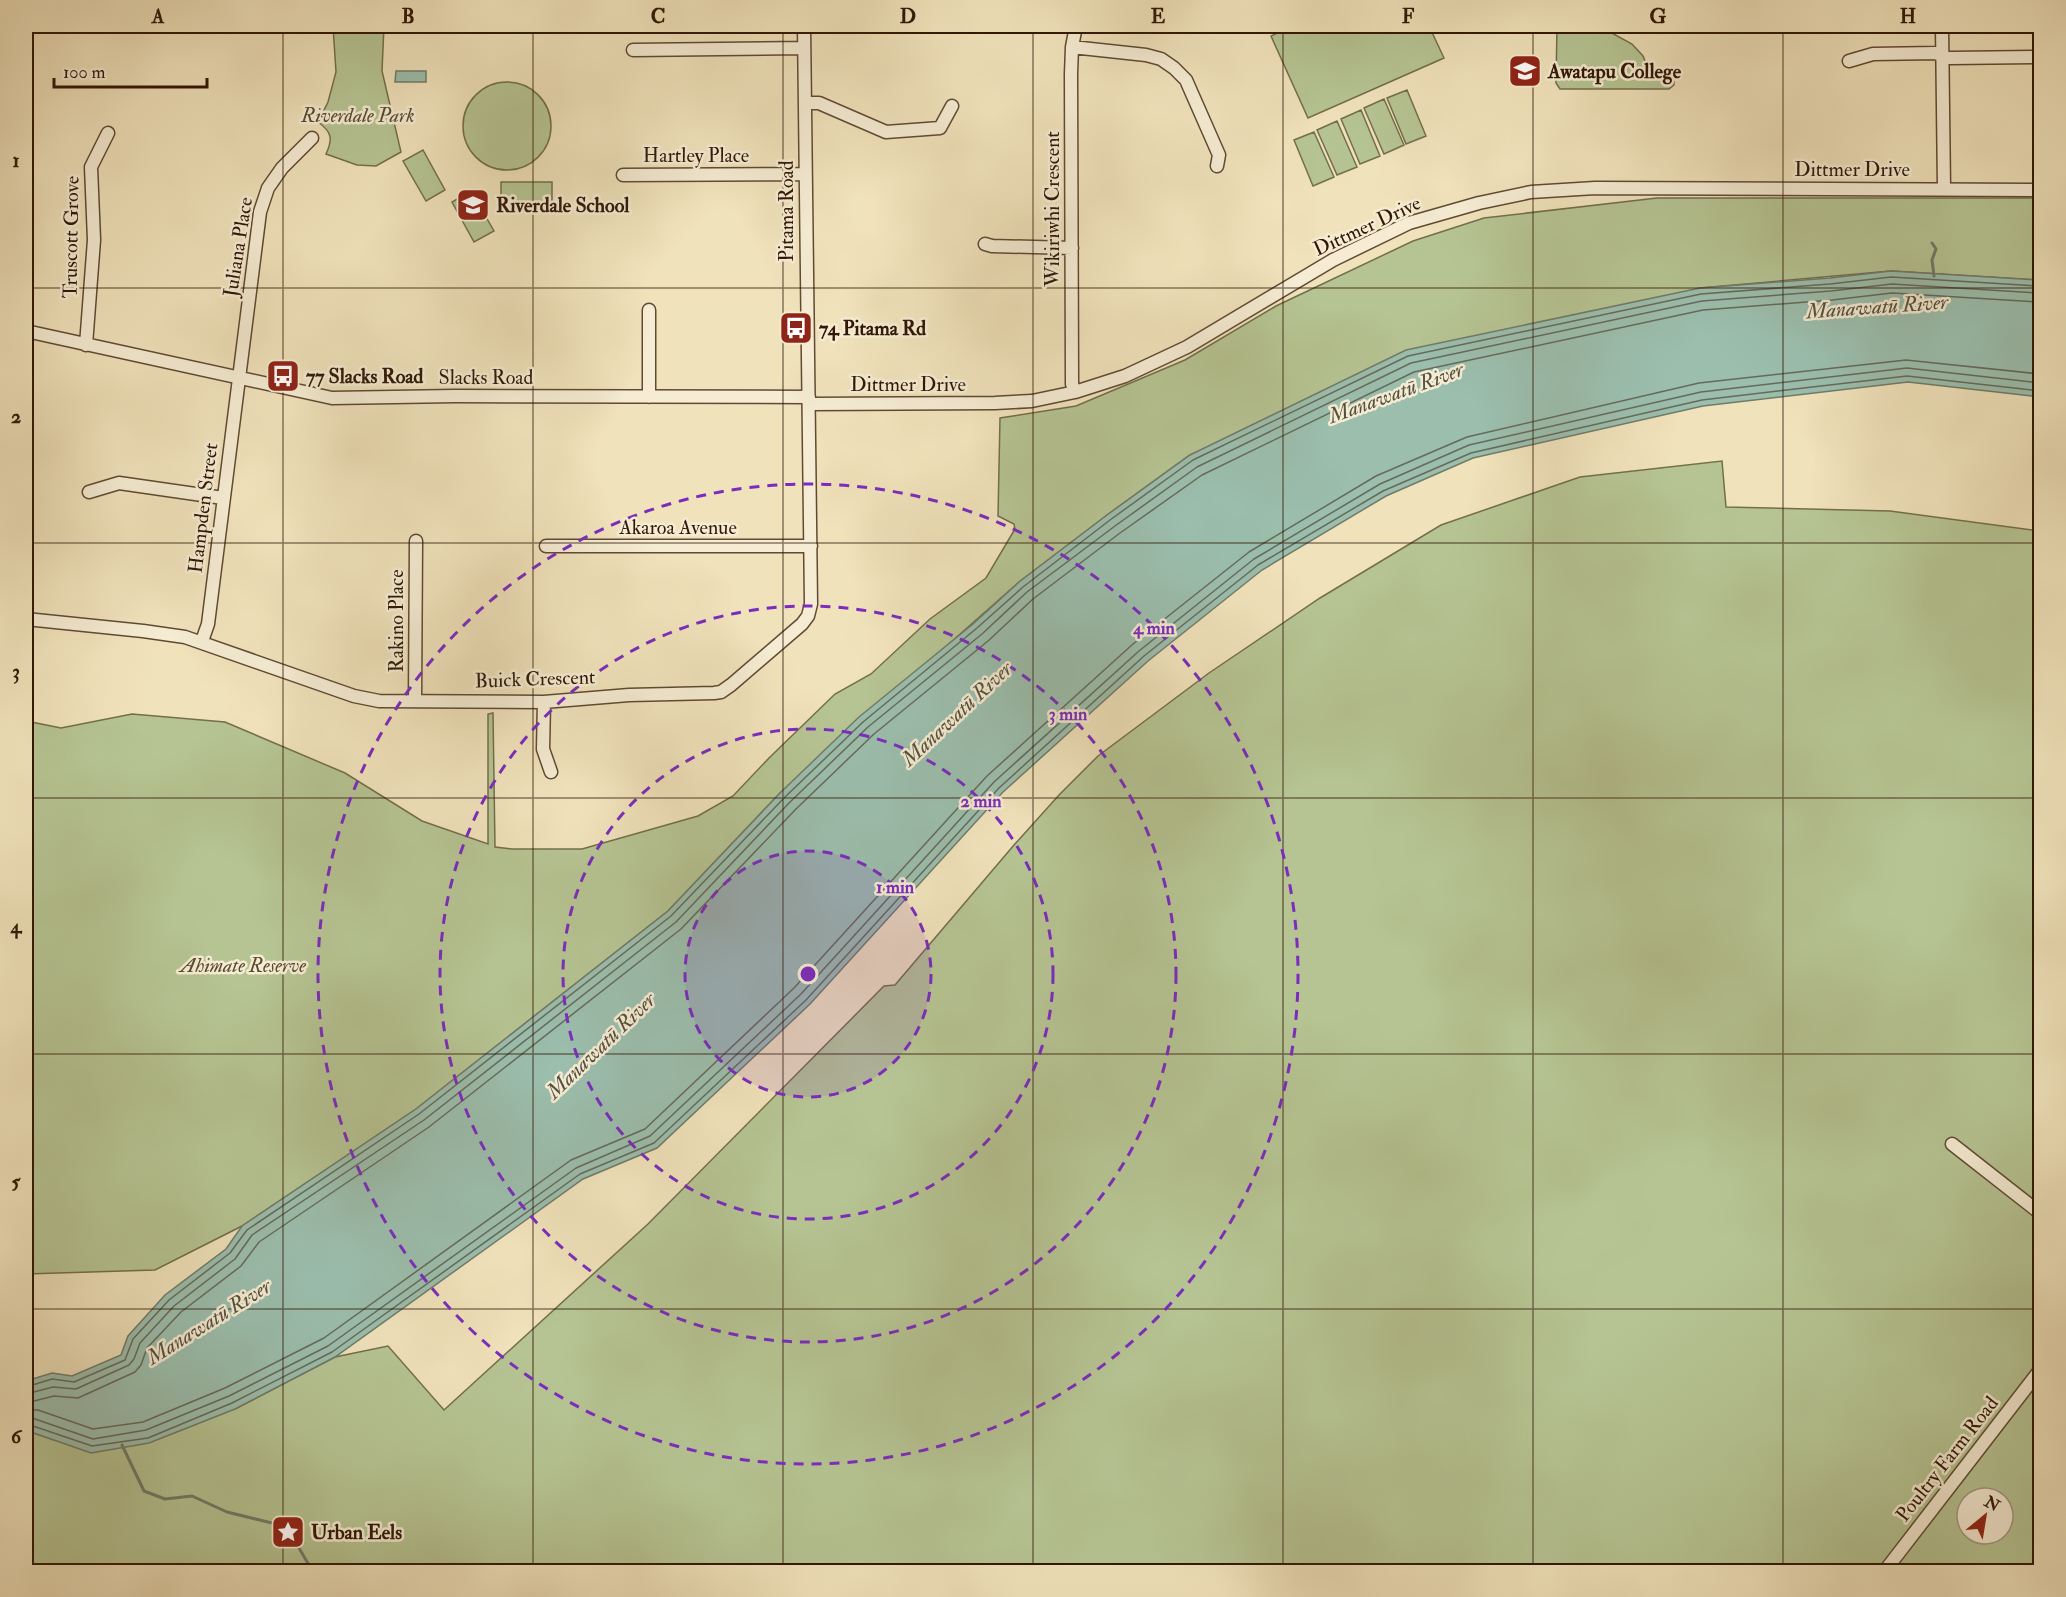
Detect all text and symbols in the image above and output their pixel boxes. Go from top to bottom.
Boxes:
text: A [151,4,165,29]
text: B [401,4,415,29]
text: C [651,4,665,29]
text: D [900,4,916,29]
text: E [1151,4,1166,29]
text: F [1402,4,1415,29]
text: G [1650,4,1667,29]
text: H [1900,4,1916,29]
scale bar [54,51,207,89]
school or university icon: Awatapu College [1507,53,1543,89]
place label: Awatapu College [1547,59,1682,85]
text: 100 m [63,61,106,84]
park label: Riverdale Park [300,103,415,128]
street label: Wikiriwhi Crescent [1040,131,1065,288]
street label: Hartley Place [643,143,749,168]
text: 1 [12,148,20,173]
street label: Dittmer Drive [1794,157,1910,182]
street label: Pitama Road [774,160,799,262]
street label: Truscott Grove [57,175,85,299]
school or university icon: Riverdale School [455,187,491,223]
street label: Dittmer Drive [1309,190,1425,262]
place label: Riverdale School [496,193,630,218]
street label: Juliana Place [218,195,258,300]
water label: Manawatū River [1803,288,1950,326]
bus stop icon: 74 Pitama Rd [778,310,814,346]
place label: 74 Pitama Rd [819,316,926,341]
water label: Manawatū River [1323,356,1468,431]
bus stop icon: 77 Slacks Road [265,358,301,394]
place label: 77 Slacks Road [306,364,424,389]
street label: Slacks Road [439,365,534,390]
street label: Dittmer Drive [850,372,966,397]
text: 2 [11,404,21,429]
street label: Hampden Street [183,441,224,575]
street label: Akaroa Avenue [618,515,737,540]
street label: Rakino Place [384,569,409,673]
text: 4 min [1132,617,1175,640]
water label: Manawatū River [894,655,1019,774]
text: 3 [12,659,20,684]
street label: Buick Crescent [474,664,596,694]
text: 3 min [1049,703,1088,726]
text: 2 min [961,790,1002,813]
text: 1 min [876,876,915,899]
text: 4 [10,914,23,939]
park label: Ahimate Reserve [178,953,306,978]
centre of rings [798,964,818,984]
water label: Manawatū River [539,986,662,1106]
text: 5 [12,1169,22,1194]
water label: Manawatū River [140,1272,277,1372]
street label: Poultry Farm Road [1890,1391,2004,1527]
text: 6 [11,1424,23,1449]
north arrow [1955,1486,2015,1546]
text: N [1980,1491,2004,1516]
place icon: Urban Eels [270,1514,306,1550]
place label: Urban Eels [311,1520,402,1545]

